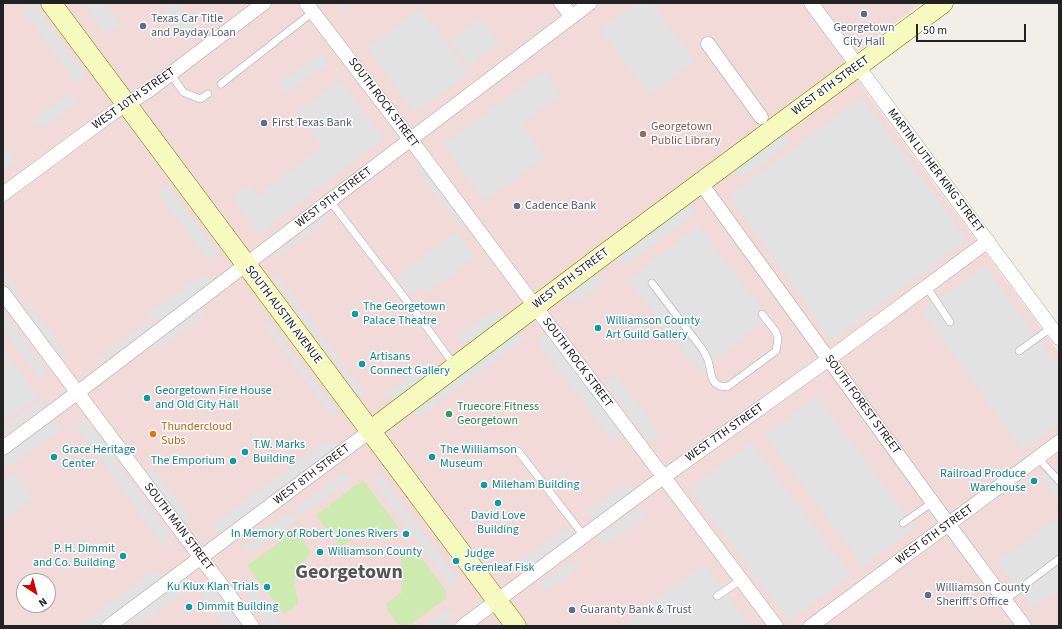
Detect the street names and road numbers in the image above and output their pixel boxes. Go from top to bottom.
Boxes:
street label: WEST 8TH STREET [790,53,872,119]
street label: SOUTH ROCK STREET [345,55,421,151]
street label: WEST 10TH STREET [90,65,178,133]
street label: MARTIN LUTHER KING STREET [884,106,986,236]
street label: WEST 9TH STREET [293,165,375,231]
street label: WEST 8TH STREET [530,246,612,312]
street label: SOUTH AUSTIN AVENUE [241,263,325,367]
street label: SOUTH ROCK STREET [539,315,615,411]
street label: SOUTH FOREST STREET [821,353,903,457]
street label: WEST 7TH STREET [683,401,767,465]
street label: WEST 8TH STREET [271,442,353,508]
street label: SOUTH MAIN STREET [140,480,216,574]
street label: WEST 6TH STREET [894,502,976,568]

